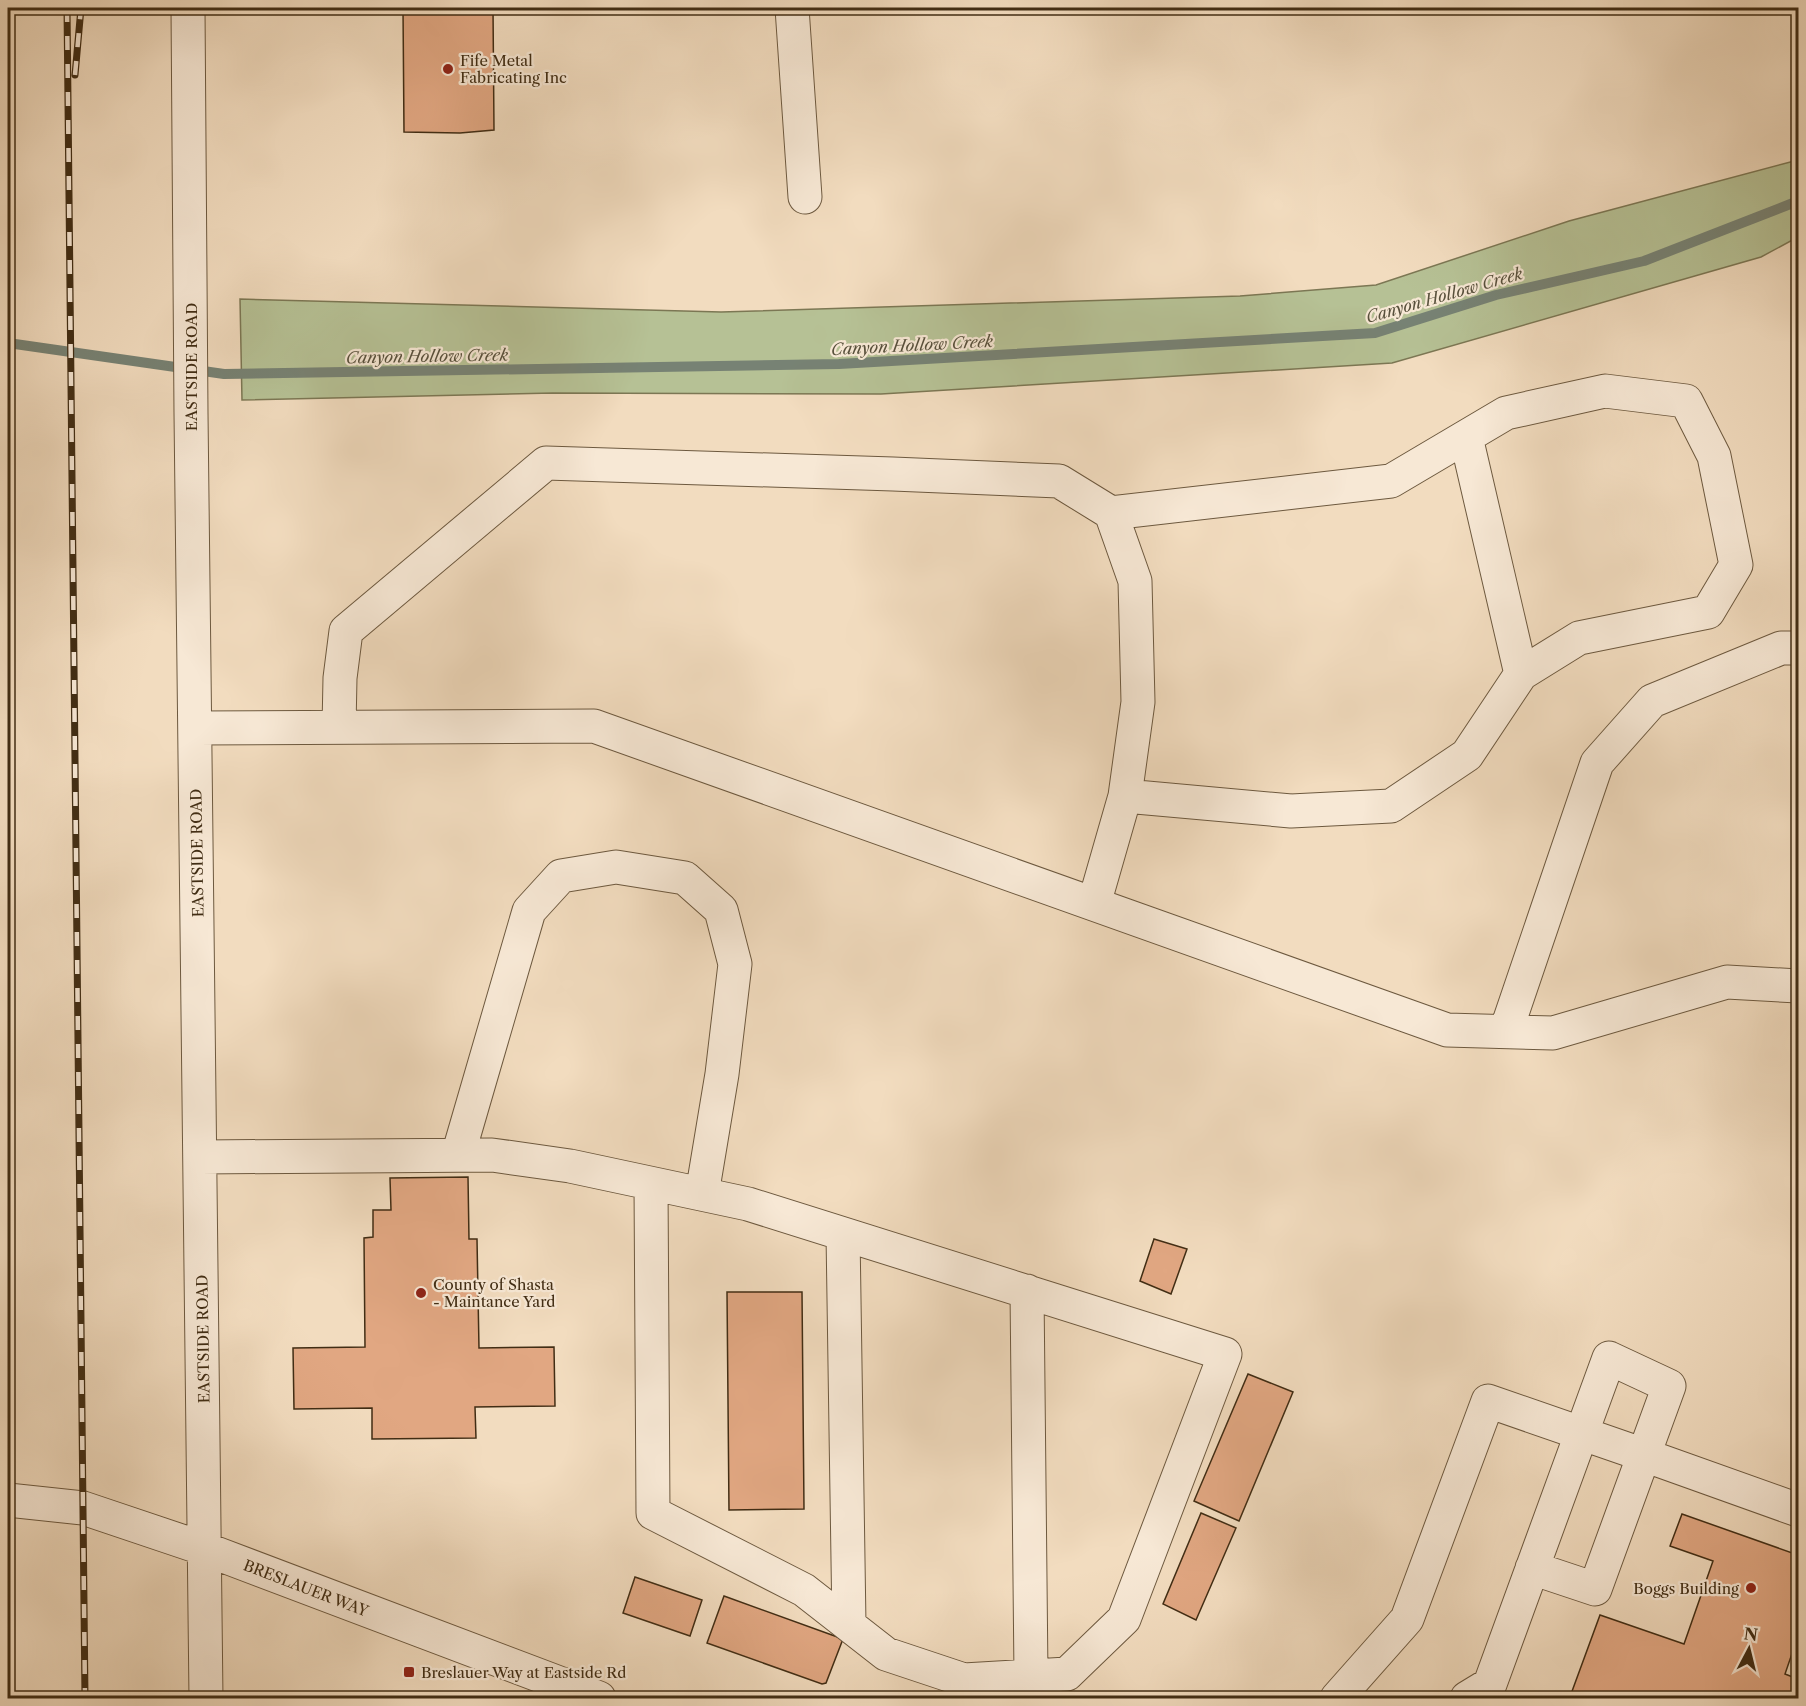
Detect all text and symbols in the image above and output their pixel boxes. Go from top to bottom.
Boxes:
place label: Fife Metal Fabricating Inc [460,51,567,87]
marker: Fife Metal Fabricating Inc [441,62,455,76]
water label: Canyon Hollow Creek [1363,263,1525,327]
street label: EASTSIDE ROAD [182,303,201,431]
water label: Canyon Hollow Creek [830,331,994,359]
water label: Canyon Hollow Creek [346,345,509,367]
street label: EASTSIDE ROAD [186,788,208,918]
street label: EASTSIDE ROAD [192,1274,214,1404]
place label: County of Shasta - Maintance Yard [433,1275,555,1311]
marker: County of Shasta - Maintance Yard [414,1286,428,1300]
street label: BRESLAUER WAY [241,1555,372,1621]
place label: Boggs Building [1633,1579,1739,1598]
marker: Boggs Building [1744,1581,1758,1595]
north arrow [1719,1619,1779,1679]
text: N [1743,1623,1759,1645]
place label: Breslauer Way at Eastside Rd [421,1663,626,1682]
marker: Breslauer Way at Eastside Rd [402,1665,416,1679]

